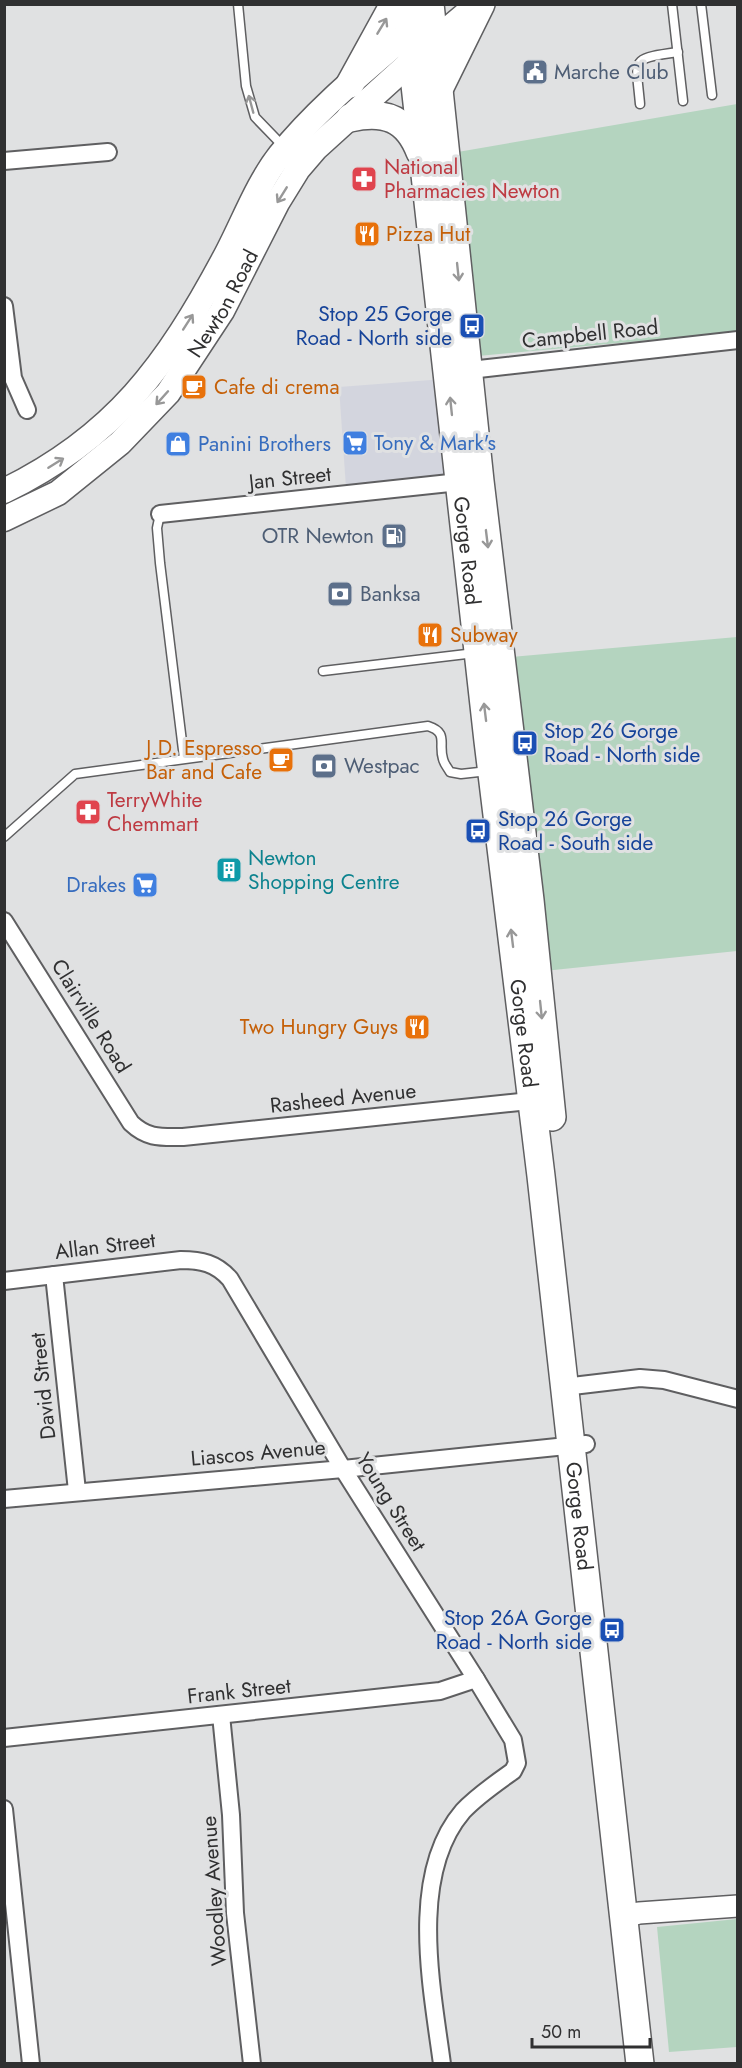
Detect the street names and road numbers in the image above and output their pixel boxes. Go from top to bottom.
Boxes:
street label: Newton Road [180,244,266,364]
street label: Campbell Road [520,312,660,356]
street label: Jan Street [244,459,333,498]
street label: Gorge Road [446,495,488,606]
street label: Clairville Road [44,953,138,1079]
street label: Gorge Road [502,977,545,1089]
street label: Rasheed Avenue [268,1075,418,1121]
street label: Allan Street [53,1225,157,1267]
street label: David Street [22,1331,64,1441]
street label: Liascos Avenue [189,1432,327,1474]
street label: Young Street [349,1447,433,1557]
street label: Gorge Road [558,1460,600,1572]
street label: Frank Street [186,1671,292,1711]
street label: Woodley Avenue [194,1815,234,1967]

